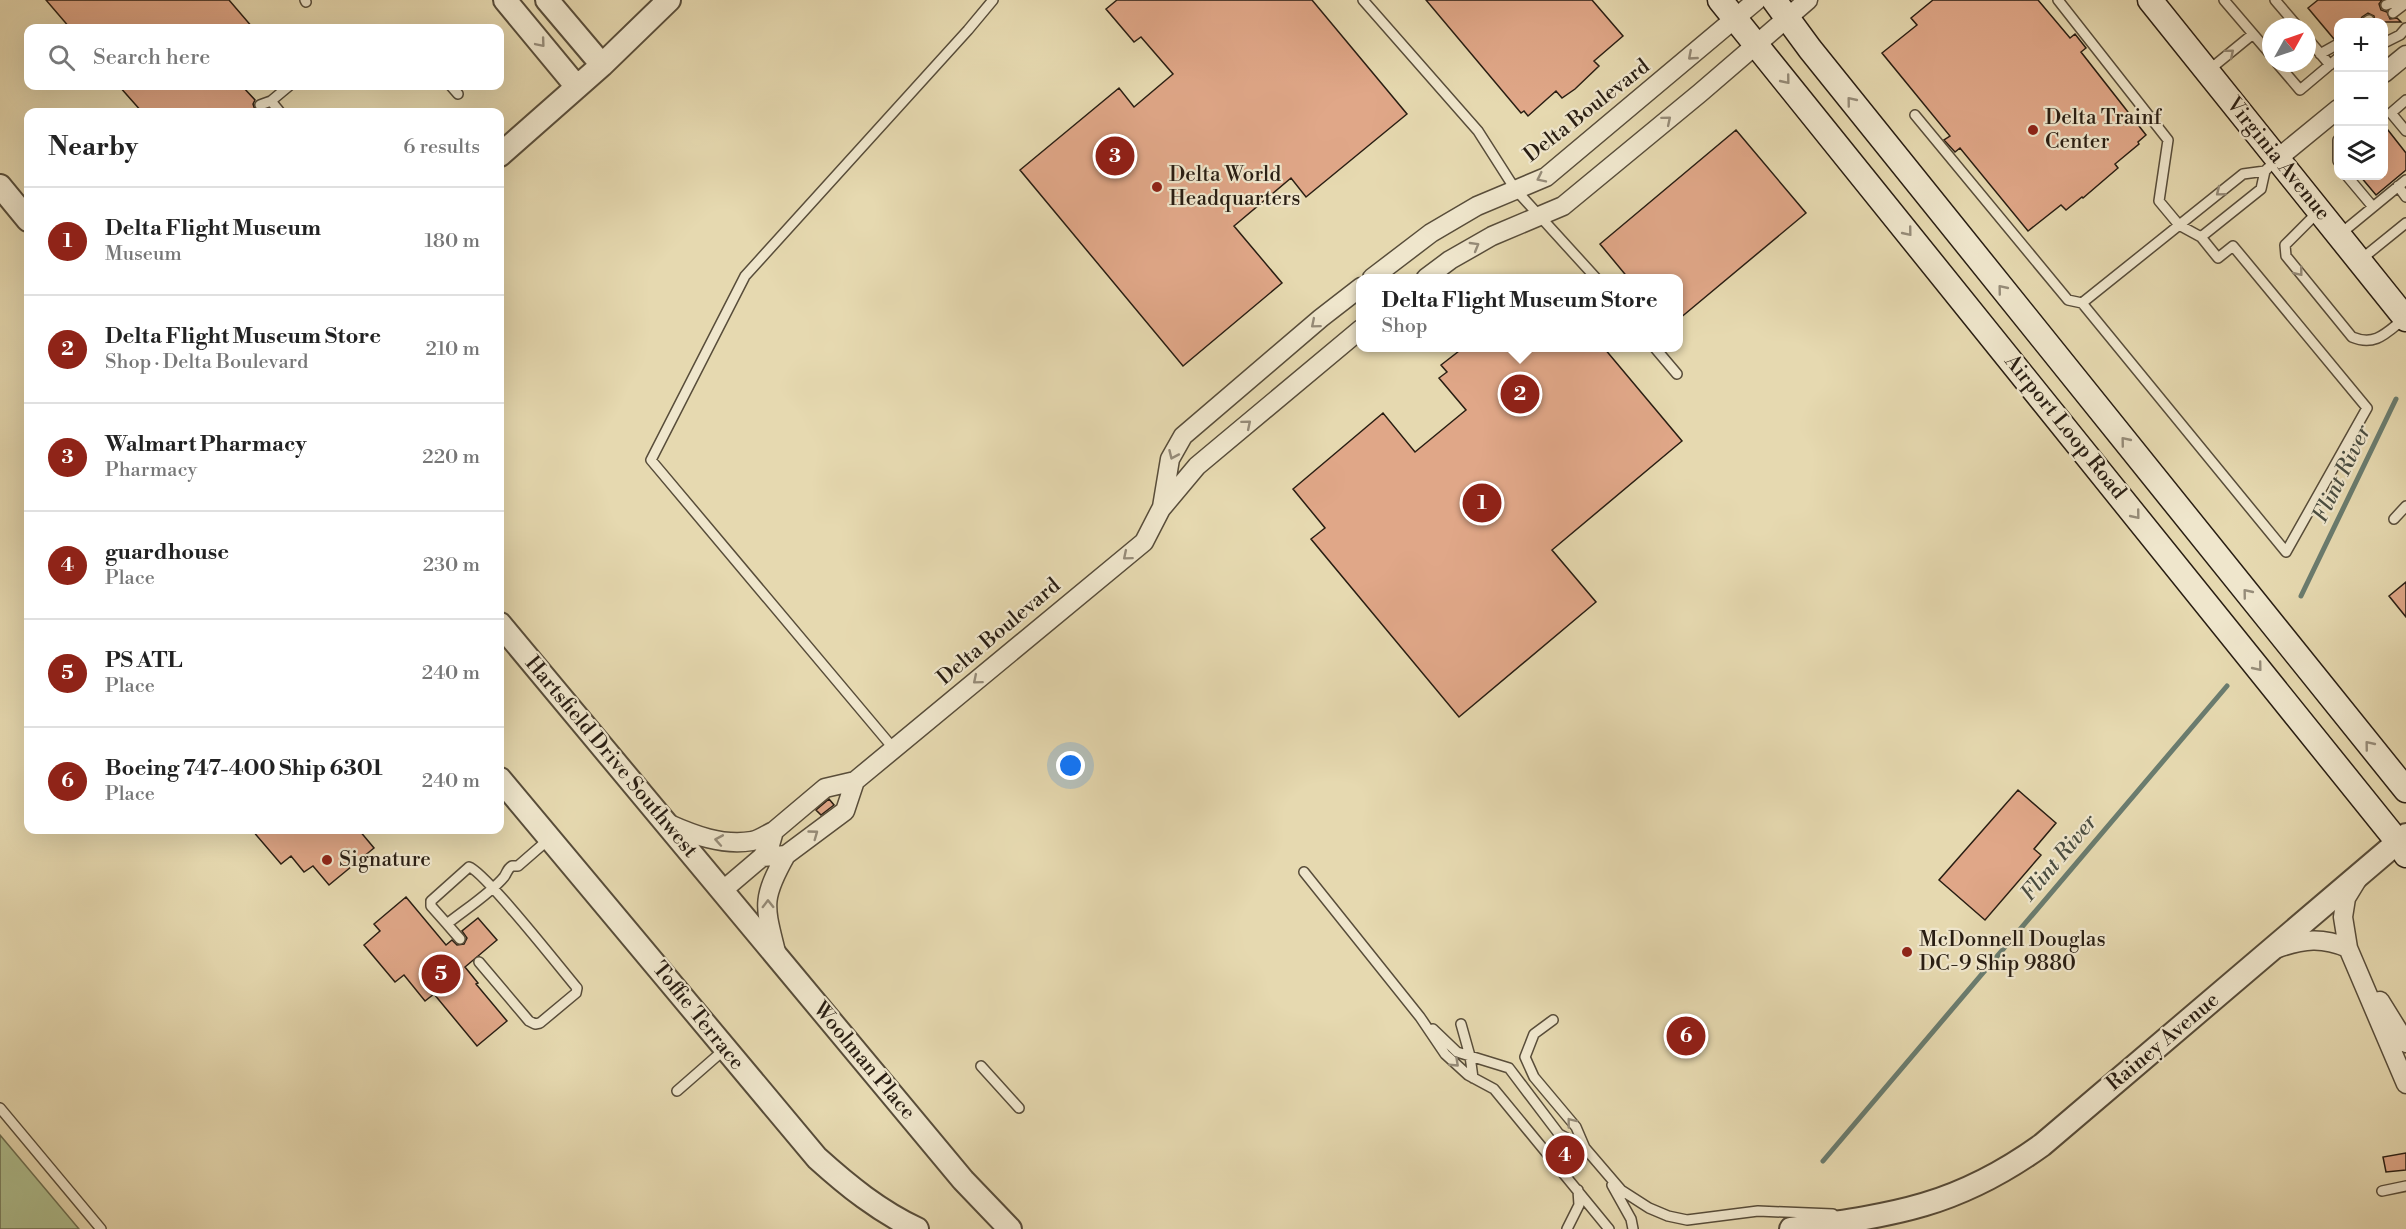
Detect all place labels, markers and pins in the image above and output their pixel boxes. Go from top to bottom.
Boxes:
place label: Delta Trainf Center [2045,105,2163,155]
marker: Delta Trainf Center [2026,123,2040,137]
pin: 3 [1096,134,1134,178]
place label: Delta World Headquarters [1169,162,1300,212]
marker: Delta World Headquarters [1150,180,1164,194]
pin: 2 [1500,372,1540,416]
pin: 1 [1462,480,1502,526]
place label: Signature [339,847,431,873]
marker: Signature [320,853,334,867]
place label: McDonnell Douglas DC-9 Ship 9880 [1919,927,2106,977]
marker: McDonnell Douglas DC-9 Ship 9880 [1900,945,1914,959]
pin: 5 [422,952,460,996]
pin: 6 [1666,1014,1706,1058]
pin: 4 [1546,1132,1584,1178]

